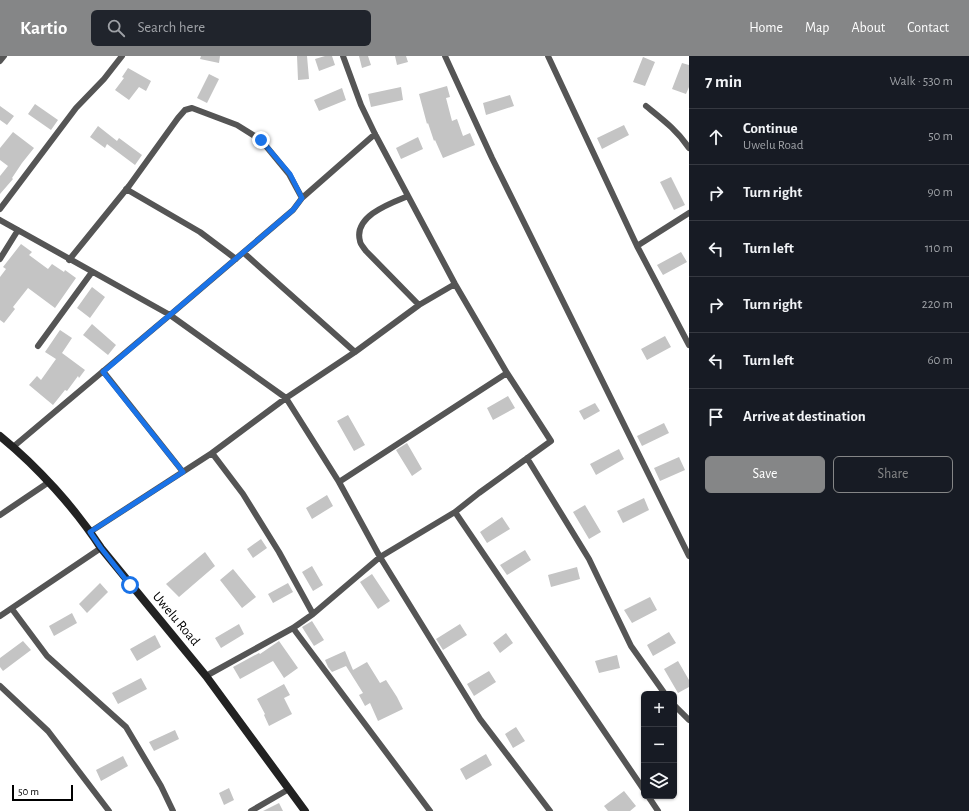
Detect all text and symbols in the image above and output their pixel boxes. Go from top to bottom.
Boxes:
search box [91,10,371,46]
icon: search [105,17,127,39]
text: Kartio [20,19,67,38]
text: Search here [137,20,205,35]
text: Home [749,21,783,35]
text: Map [805,21,829,35]
text: About [851,21,885,35]
text: Contact [907,21,949,35]
text: 7 min [705,73,742,90]
text: Walk · 530 m [889,75,953,88]
text: Continue [743,121,798,136]
icon: ahead [705,126,727,148]
text: 50 m [928,130,953,143]
route end [252,131,270,149]
text: Uwelu Road [743,139,804,152]
icon: right [705,182,727,204]
text: Turn right [743,185,802,200]
text: 90 m [927,186,953,199]
icon: left [705,238,727,260]
text: Turn left [743,241,794,256]
text: 110 m [925,242,953,255]
icon: right [705,294,727,316]
text: Turn right [743,297,802,312]
text: 220 m [922,298,953,311]
icon: left [705,350,727,372]
text: Turn left [743,353,794,368]
text: 60 m [927,354,953,367]
icon: arrive [705,406,727,428]
text: Arrive at destination [743,409,866,424]
button: Save [705,456,825,493]
button: Share [833,456,953,493]
route start [121,576,139,594]
street label: Uwelu Road [150,590,202,648]
map controls [641,691,677,799]
button: + [641,691,677,727]
button: − [641,727,677,763]
button: layers [641,763,677,799]
scale bar [12,783,73,802]
text: 50 m [18,786,39,797]

